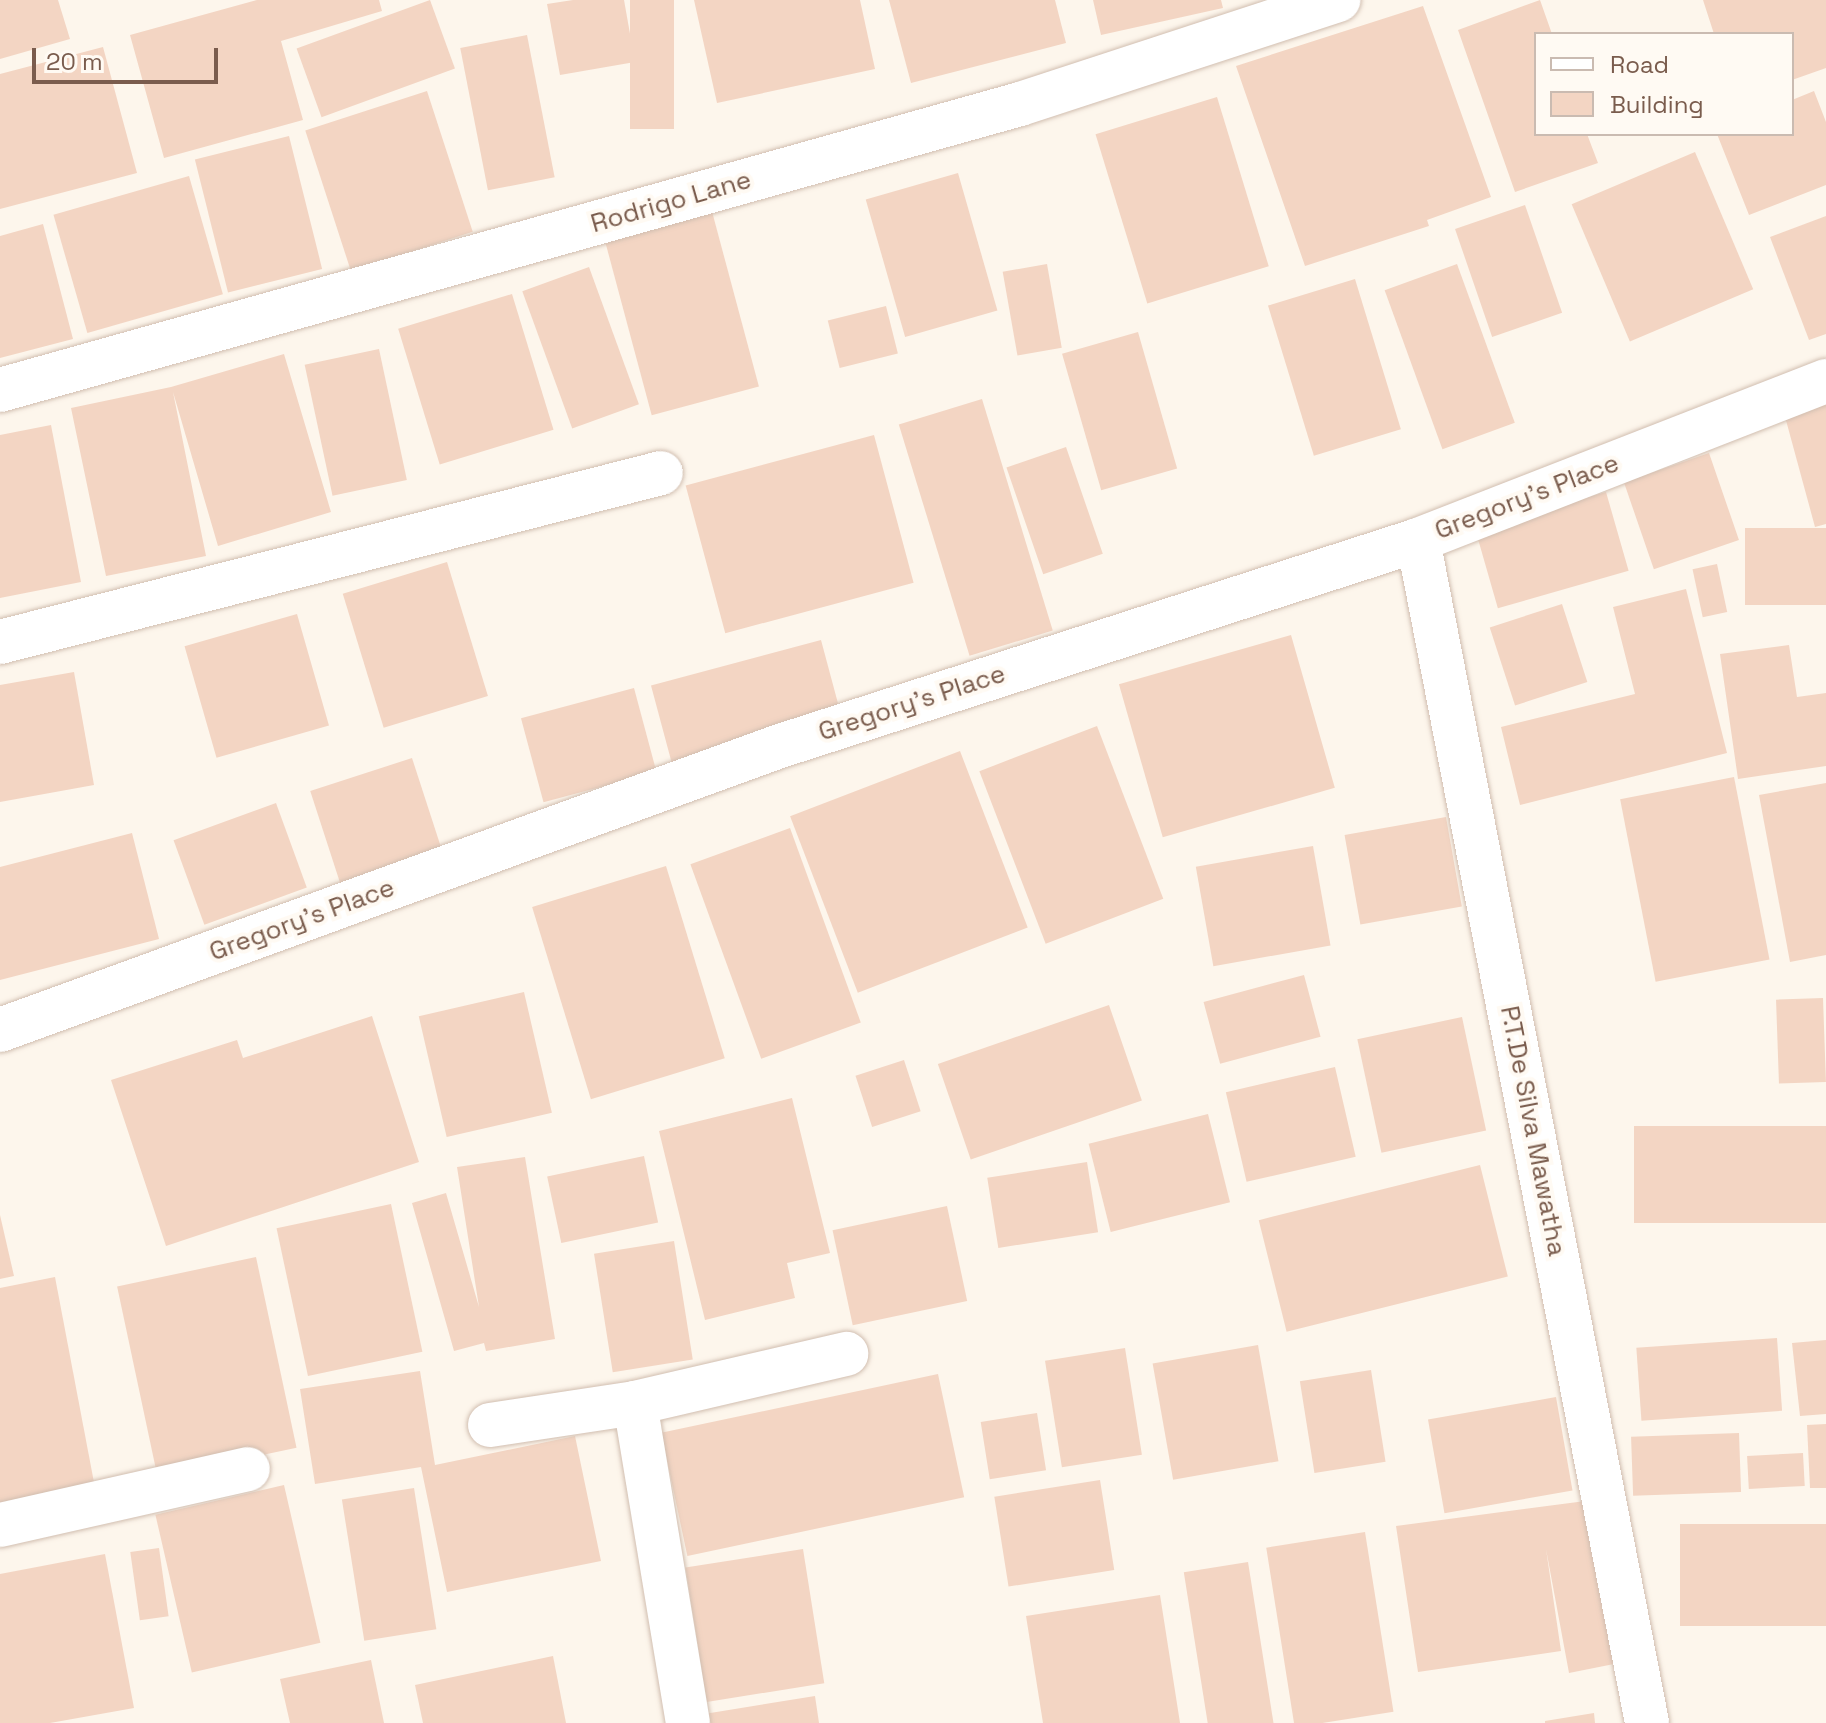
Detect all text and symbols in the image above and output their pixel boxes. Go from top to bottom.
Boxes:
scale bar [36,32,222,82]
legend [1534,32,1794,136]
text: 20 m [46,46,103,77]
text: Road [1610,49,1669,80]
text: Building [1610,89,1704,120]
street label: Rodrigo Lane [587,164,755,240]
street label: Gregory's Place [1431,448,1623,546]
street label: Gregory's Place [815,658,1009,748]
street label: Gregory's Place [205,872,399,968]
street label: P.T.De Silva Mawatha [1493,1003,1573,1259]

